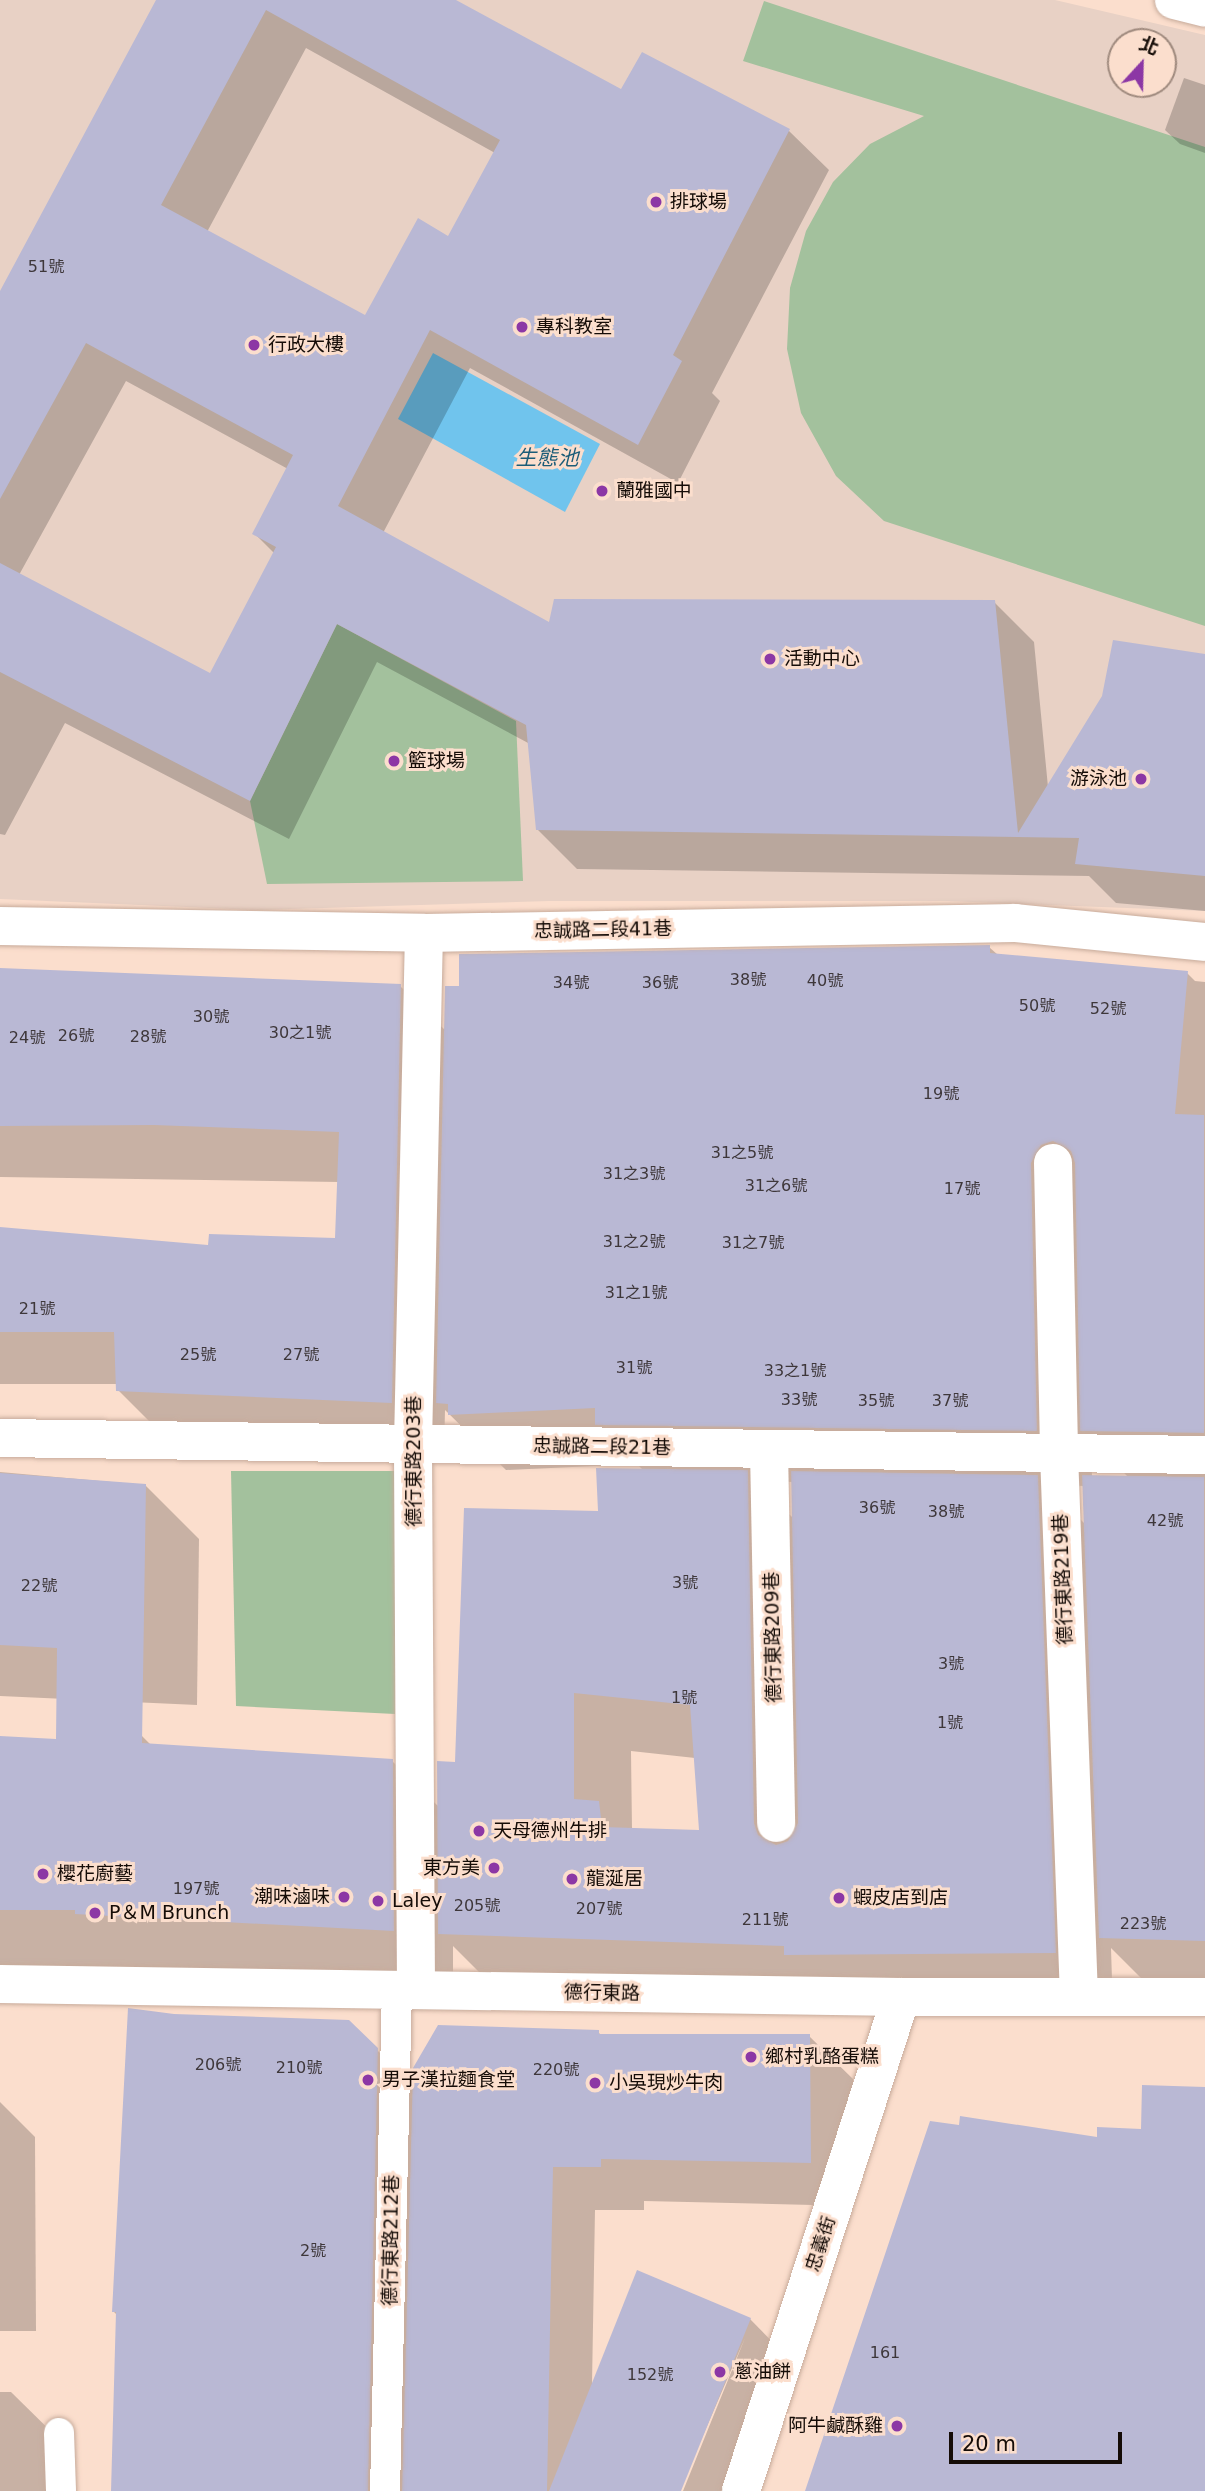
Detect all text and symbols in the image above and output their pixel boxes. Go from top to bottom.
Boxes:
north arrow [1107,28,1177,98]
text: 北 [1136,32,1162,59]
place label: 排球場 [670,191,727,213]
marker: 排球場 [648,194,664,210]
house number: 51號 [28,257,64,277]
place label: 專科教室 [536,316,612,338]
marker: 專科教室 [514,319,530,335]
place label: 行政大樓 [268,334,344,356]
marker: 行政大樓 [246,337,262,353]
water label: 生態池 [516,445,578,471]
place label: 蘭雅國中 [616,480,692,502]
marker: 蘭雅國中 [594,483,610,499]
place label: 活動中心 [784,648,860,670]
marker: 活動中心 [762,651,778,667]
place label: 籃球場 [408,750,465,772]
marker: 籃球場 [386,753,402,769]
place label: 游泳池 [1070,768,1127,790]
marker: 游泳池 [1133,771,1149,787]
street label: 忠誠路二段41巷 [534,917,672,943]
house number: 38號 [730,970,766,990]
house number: 40號 [807,971,843,991]
house number: 34號 [553,973,589,993]
house number: 36號 [642,973,678,993]
house number: 50號 [1019,996,1055,1016]
house number: 52號 [1090,999,1126,1019]
house number: 30號 [193,1007,229,1027]
house number: 30之1號 [269,1023,331,1043]
house number: 26號 [58,1026,94,1046]
house number: 28號 [130,1027,166,1047]
house number: 24號 [9,1028,45,1048]
house number: 19號 [923,1084,959,1104]
house number: 31之5號 [711,1143,773,1163]
house number: 31之3號 [603,1164,665,1184]
house number: 31之6號 [745,1176,807,1196]
house number: 17號 [944,1179,980,1199]
house number: 31之2號 [603,1232,665,1252]
house number: 31之7號 [722,1233,784,1253]
house number: 31之1號 [605,1283,667,1303]
house number: 21號 [19,1299,55,1319]
house number: 25號 [180,1345,216,1365]
house number: 27號 [283,1345,319,1365]
house number: 31號 [616,1358,652,1378]
house number: 33之1號 [764,1361,826,1381]
house number: 33號 [781,1390,817,1410]
house number: 35號 [858,1391,894,1411]
house number: 37號 [932,1391,968,1411]
street label: 德行東路203巷 [403,1395,425,1527]
street label: 忠誠路二段21巷 [533,1434,671,1460]
house number: 36號 [859,1498,895,1518]
house number: 38號 [928,1502,964,1522]
house number: 42號 [1147,1511,1183,1531]
street label: 德行東路219巷 [1049,1513,1077,1645]
street label: 德行東路209巷 [760,1571,786,1703]
house number: 3號 [672,1573,698,1593]
house number: 22號 [21,1576,57,1596]
house number: 3號 [938,1654,964,1674]
house number: 1號 [671,1688,697,1708]
house number: 1號 [937,1713,963,1733]
place label: 天母德州牛排 [493,1820,607,1842]
marker: 天母德州牛排 [471,1823,487,1839]
place label: 東方美 [423,1857,480,1879]
marker: 東方美 [486,1860,502,1876]
place label: 櫻花廚藝 [57,1863,133,1885]
marker: 櫻花廚藝 [35,1866,51,1882]
place label: 龍涎居 [586,1868,643,1890]
marker: 龍涎居 [564,1871,580,1887]
house number: 197號 [173,1879,219,1899]
place label: 潮味滷味 [254,1886,330,1908]
place label: 蝦皮店到店 [853,1887,948,1909]
marker: 潮味滷味 [336,1889,352,1905]
place label: Laley [392,1890,442,1912]
marker: 蝦皮店到店 [831,1890,847,1906]
marker: Laley [370,1893,386,1909]
house number: 205號 [454,1896,500,1916]
house number: 207號 [576,1899,622,1919]
place label: P＆M Brunch [109,1902,229,1924]
marker: P＆M Brunch [87,1905,103,1921]
house number: 211號 [742,1910,788,1930]
house number: 223號 [1120,1914,1166,1934]
street label: 德行東路 [564,1981,640,2005]
place label: 鄉村乳酪蛋糕 [765,2046,879,2068]
marker: 鄉村乳酪蛋糕 [743,2049,759,2065]
house number: 206號 [195,2055,241,2075]
house number: 210號 [276,2058,322,2078]
house number: 220號 [533,2060,579,2080]
place label: 男子漢拉麵食堂 [382,2069,515,2091]
marker: 男子漢拉麵食堂 [360,2072,376,2088]
place label: 小吳現炒牛肉 [609,2072,723,2094]
marker: 小吳現炒牛肉 [587,2075,603,2091]
street label: 德行東路212巷 [378,2174,404,2306]
street label: 忠義街 [801,2213,841,2275]
house number: 2號 [300,2241,326,2261]
house number: 161 [870,2343,900,2363]
place label: 蔥油餅 [734,2361,791,2383]
marker: 蔥油餅 [712,2364,728,2380]
house number: 152號 [627,2365,673,2385]
place label: 阿牛鹹酥雞 [788,2415,883,2437]
marker: 阿牛鹹酥雞 [889,2418,905,2434]
scale bar [953,2418,1126,2462]
text: 20 m [962,2432,1016,2456]

